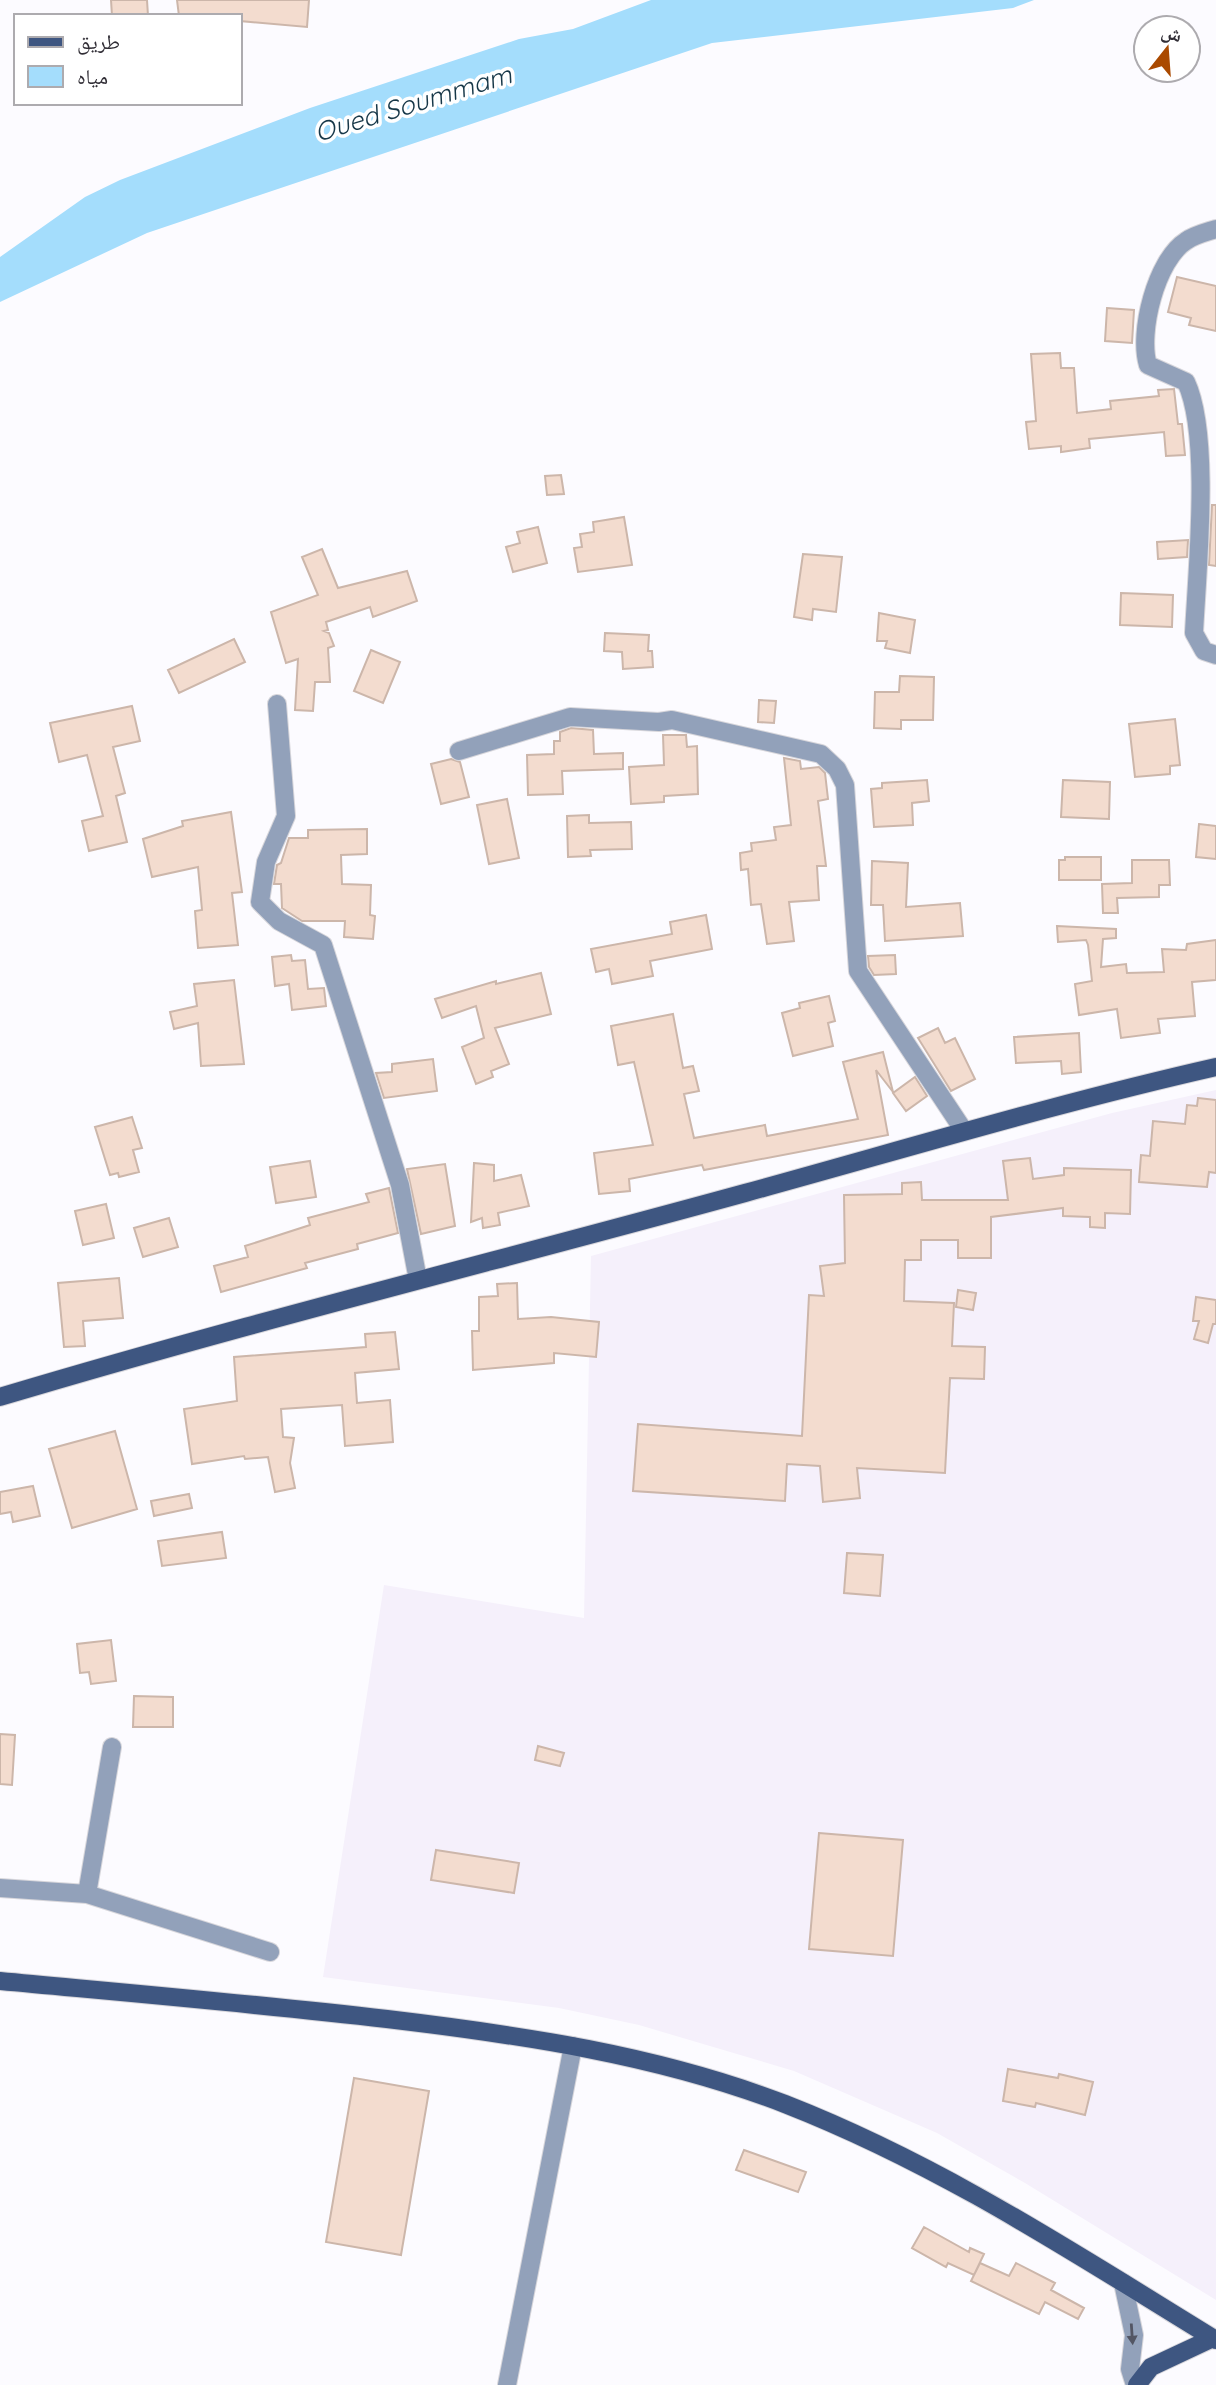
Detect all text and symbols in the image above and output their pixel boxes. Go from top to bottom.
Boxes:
legend [14,14,242,105]
north arrow [1132,14,1202,84]
text: ش [1159,18,1185,47]
text: طريق [77,28,120,55]
water label: Oued Soummam [311,57,517,149]
text: مياه [77,63,108,89]
one-way arrow [1127,2323,1138,2345]

